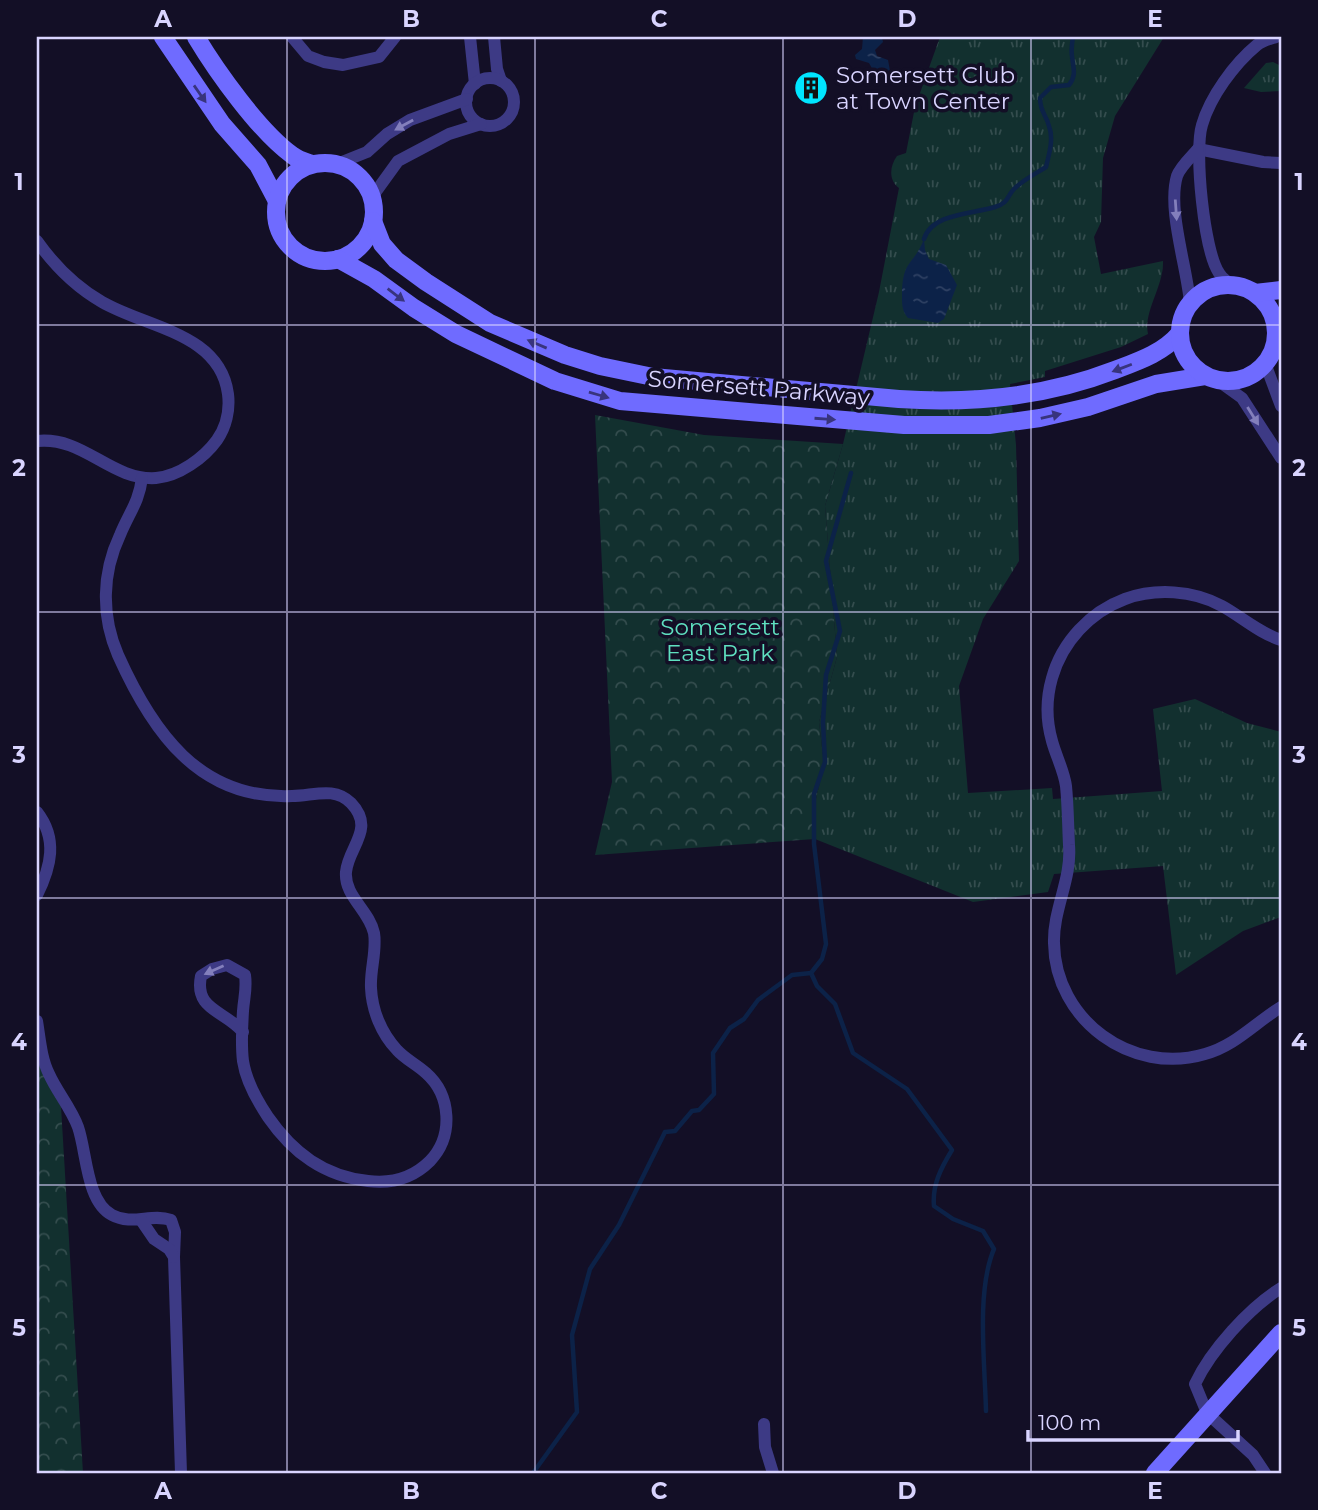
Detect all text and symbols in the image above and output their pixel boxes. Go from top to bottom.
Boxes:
text: A [153,5,172,33]
text: B [402,5,420,33]
text: C [651,5,668,33]
text: D [898,5,917,33]
text: E [1147,5,1163,33]
place label: Somersett Club at Town Center [836,61,1015,115]
building icon: Somersett Club at Town Center [792,69,830,107]
one-way arrow [193,85,207,103]
one-way arrow [394,119,413,131]
text: 1 [14,168,24,196]
text: 1 [1294,168,1304,196]
one-way arrow [1171,199,1182,221]
one-way arrow [387,288,405,302]
one-way arrow [527,338,548,349]
one-way arrow [1112,362,1133,373]
street label: Somersett Parkway [647,364,872,412]
one-way arrow [588,390,610,401]
one-way arrow [1247,406,1260,425]
one-way arrow [1040,410,1062,421]
one-way arrow [814,414,836,425]
text: 2 [12,454,26,482]
text: 2 [1292,454,1306,482]
park label: Somersett East Park [660,613,780,667]
text: 3 [11,741,26,769]
text: 3 [1291,741,1306,769]
one-way arrow [204,964,224,976]
text: 4 [11,1028,27,1056]
text: 4 [1291,1028,1307,1056]
text: 5 [12,1314,26,1342]
text: 5 [1292,1314,1306,1342]
scale bar [1028,1398,1238,1442]
text: 100 m [1038,1410,1101,1435]
text: A [153,1477,172,1505]
text: B [402,1477,420,1505]
text: C [651,1477,668,1505]
text: D [898,1477,917,1505]
text: E [1147,1477,1163,1505]

